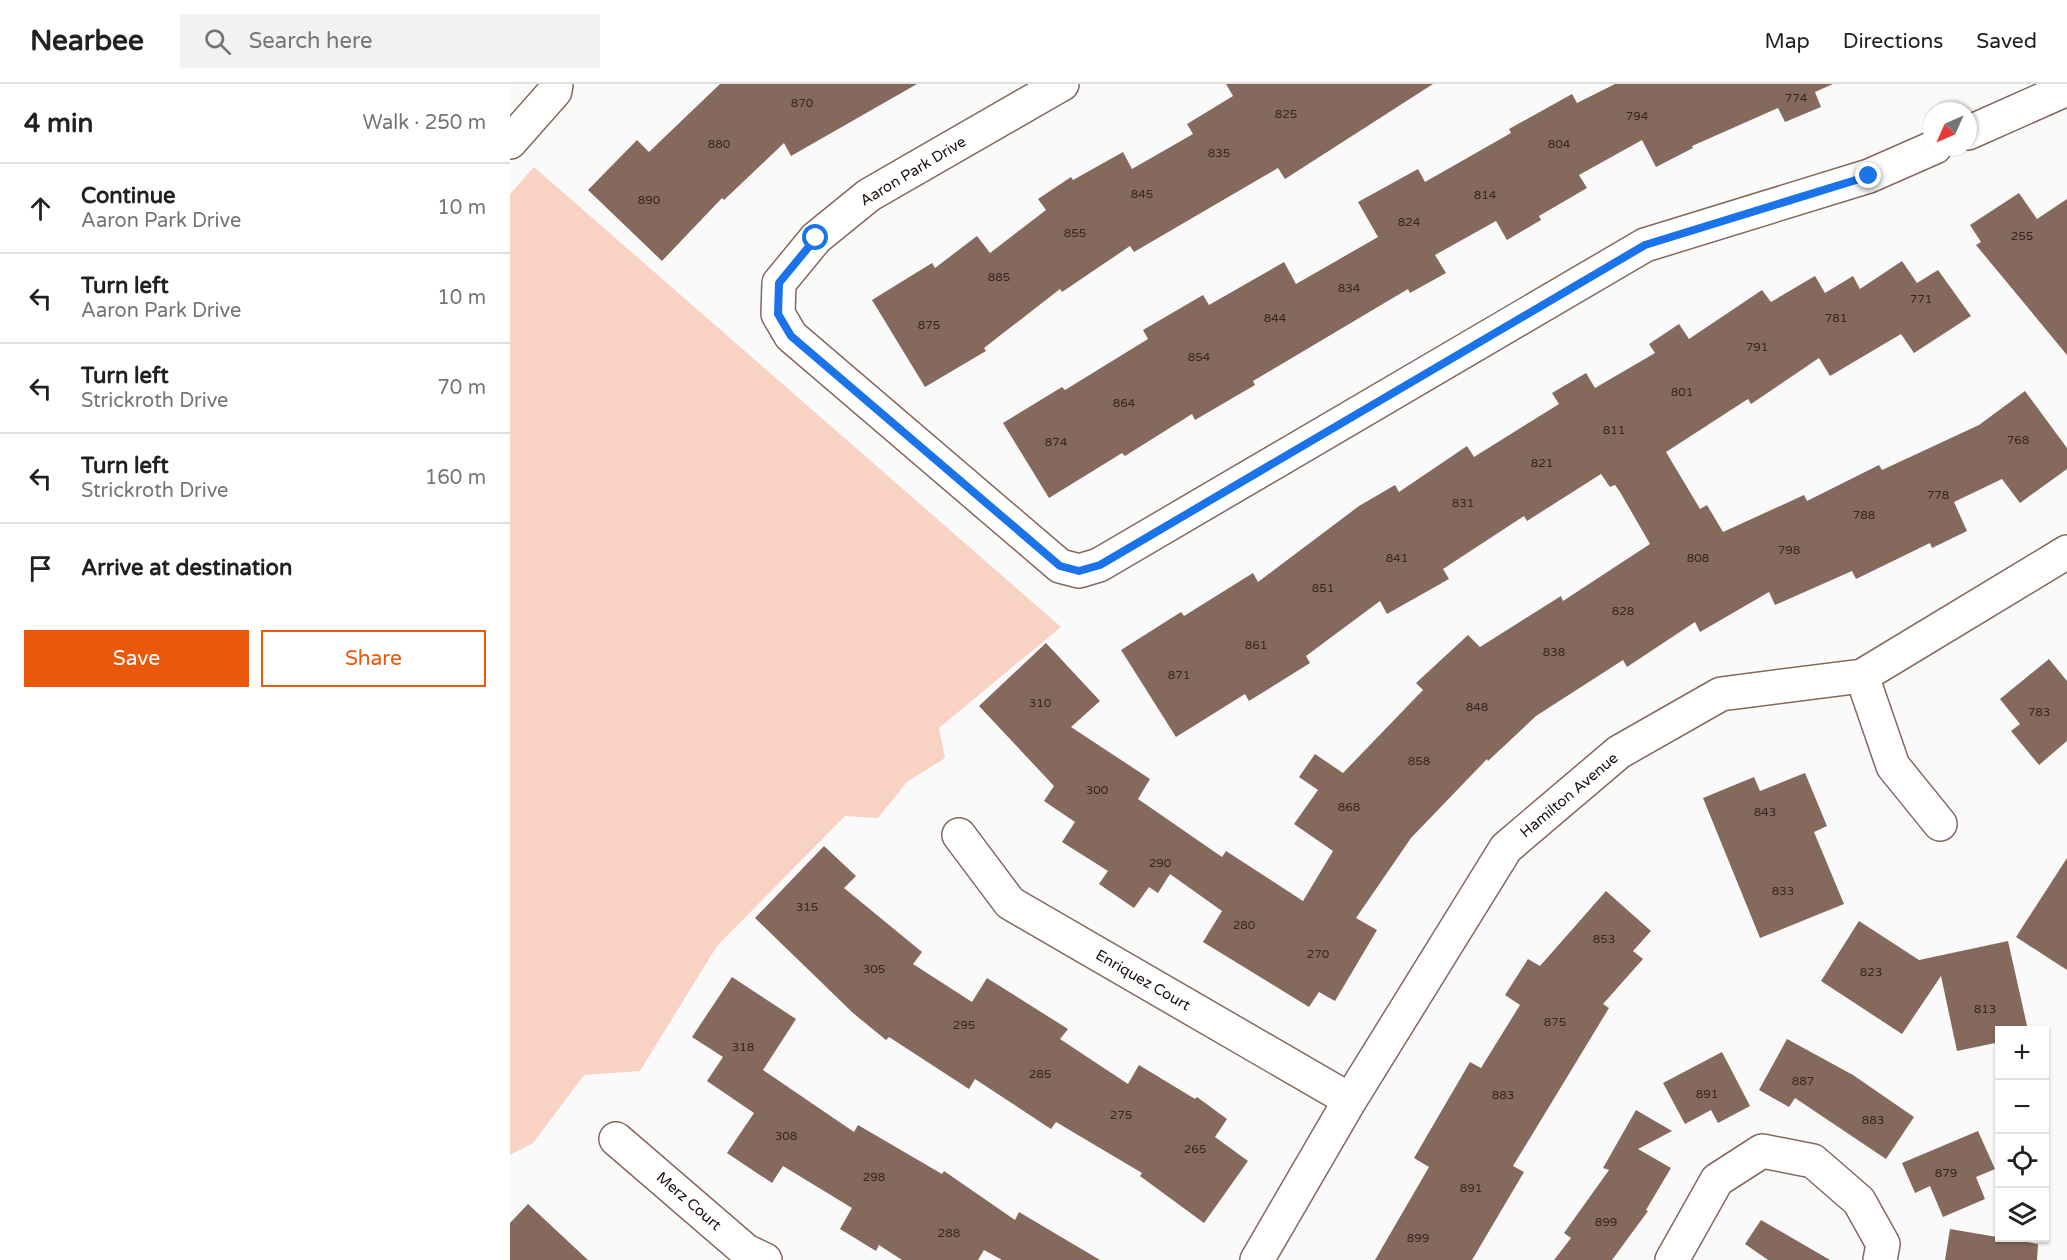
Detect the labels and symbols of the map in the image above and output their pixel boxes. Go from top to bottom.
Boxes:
house number: 774 [1785,91,1808,105]
house number: 870 [791,96,814,110]
north arrow [1923,102,1977,156]
house number: 825 [1275,107,1297,121]
house number: 794 [1626,109,1649,123]
street label: Aaron Park Drive [857,132,969,210]
house number: 880 [708,137,731,151]
house number: 804 [1548,137,1571,151]
house number: 835 [1208,146,1230,160]
route end [1855,162,1881,188]
house number: 845 [1131,187,1153,201]
house number: 814 [1474,188,1497,202]
house number: 890 [638,193,661,207]
house number: 824 [1398,215,1421,229]
route start [802,224,828,250]
house number: 855 [1064,226,1086,240]
house number: 255 [2011,229,2033,243]
house number: 885 [988,270,1010,284]
house number: 834 [1338,281,1361,295]
house number: 771 [1910,292,1932,306]
house number: 844 [1264,311,1287,325]
house number: 781 [1825,311,1847,325]
house number: 875 [918,318,940,332]
house number: 791 [1746,340,1768,354]
house number: 854 [1188,350,1211,364]
house number: 801 [1671,385,1693,399]
house number: 864 [1113,396,1136,410]
house number: 811 [1603,423,1625,437]
house number: 768 [2007,433,2029,447]
house number: 874 [1045,435,1068,449]
house number: 821 [1531,456,1553,470]
house number: 778 [1927,488,1949,502]
house number: 831 [1452,496,1474,510]
house number: 788 [1853,508,1875,522]
house number: 798 [1778,543,1800,557]
house number: 841 [1386,551,1408,565]
house number: 808 [1687,551,1709,565]
house number: 851 [1312,581,1334,595]
house number: 828 [1612,604,1634,618]
house number: 861 [1245,638,1267,652]
house number: 838 [1543,645,1565,659]
house number: 871 [1168,668,1190,682]
house number: 310 [1029,696,1052,710]
house number: 848 [1466,700,1488,714]
house number: 783 [2028,705,2050,719]
street label: Hamilton Avenue [1516,749,1622,841]
house number: 858 [1408,754,1430,768]
house number: 300 [1086,783,1109,797]
house number: 868 [1338,800,1360,814]
house number: 843 [1754,805,1776,819]
house number: 290 [1149,856,1172,870]
house number: 833 [1772,884,1794,898]
house number: 315 [796,900,818,914]
house number: 280 [1233,918,1256,932]
house number: 853 [1593,932,1615,946]
street label: Enriquez Court [1092,946,1194,1015]
house number: 270 [1307,947,1330,961]
house number: 305 [863,962,885,976]
house number: 823 [1860,965,1882,979]
house number: 813 [1974,1002,1996,1016]
house number: 875 [1544,1015,1566,1029]
house number: 295 [953,1018,975,1032]
house number: 318 [732,1040,754,1054]
house number: 285 [1029,1067,1051,1081]
house number: 887 [1792,1074,1814,1088]
house number: 891 [1696,1087,1718,1101]
house number: 883 [1492,1088,1514,1102]
house number: 275 [1110,1108,1132,1122]
house number: 883 [1862,1113,1884,1127]
house number: 308 [775,1129,797,1143]
house number: 265 [1184,1142,1206,1156]
house number: 879 [1935,1166,1957,1180]
street label: Merz Court [653,1168,725,1234]
house number: 298 [863,1170,885,1184]
house number: 891 [1460,1181,1482,1195]
house number: 899 [1595,1215,1617,1229]
house number: 288 [938,1226,960,1240]
house number: 899 [1407,1231,1429,1245]

